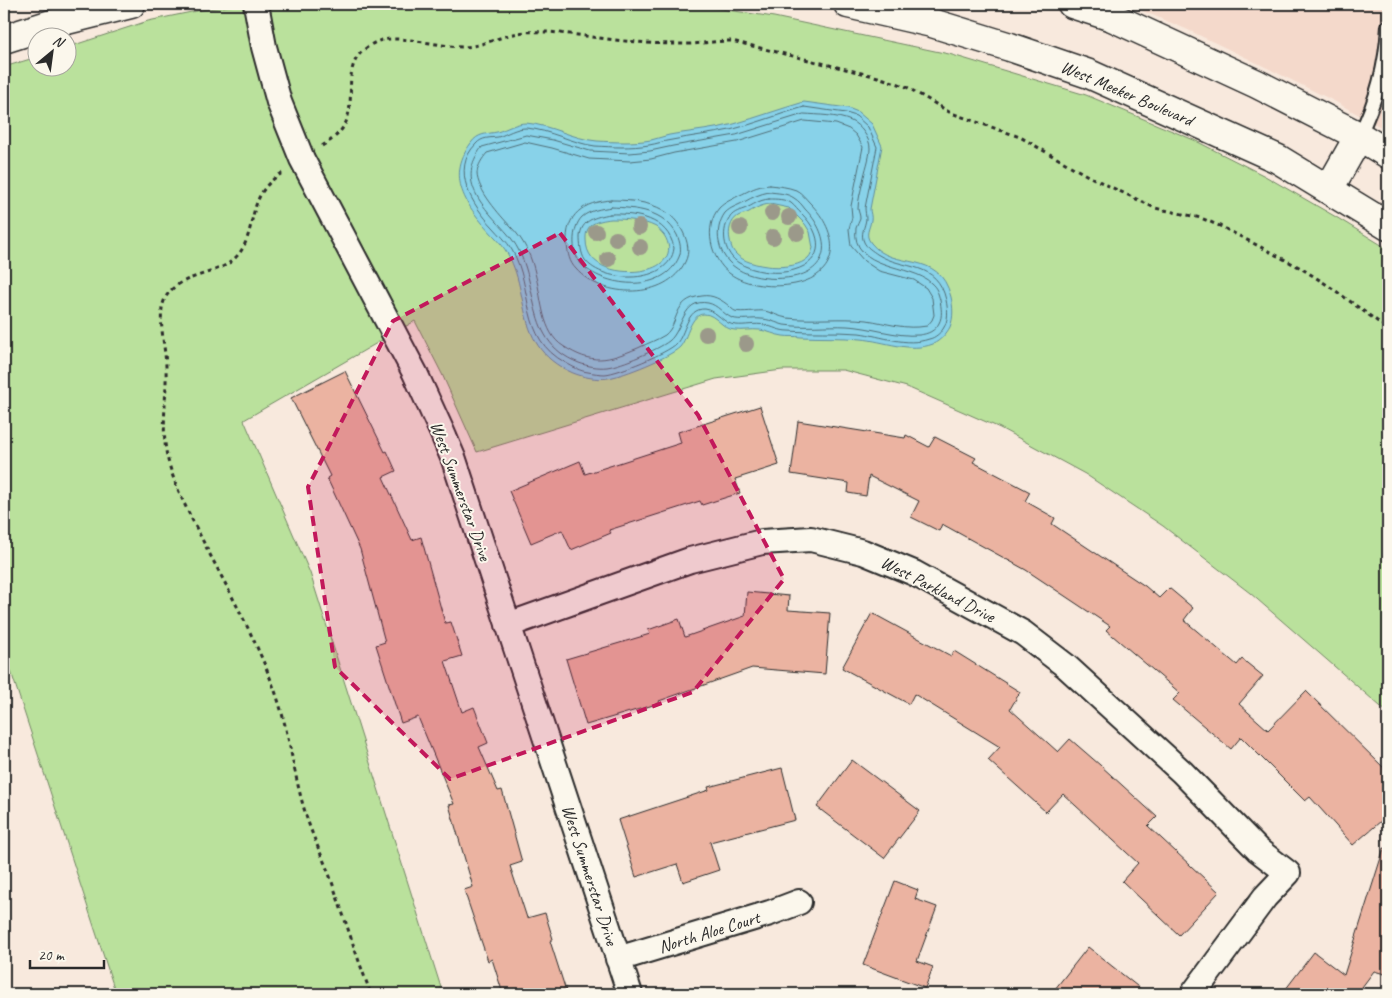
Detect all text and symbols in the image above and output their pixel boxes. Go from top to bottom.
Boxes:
north arrow [28,28,78,78]
text: N [50,32,68,52]
street label: West Meeker Boulevard [1058,55,1199,132]
street label: West Summerstar Drive [426,419,497,565]
street label: West Parkland Drive [877,551,1000,628]
street label: West Summerstar Drive [557,802,623,949]
street label: North Aloe Court [656,906,764,958]
scale bar [30,938,104,970]
text: 20 m [38,946,65,965]

